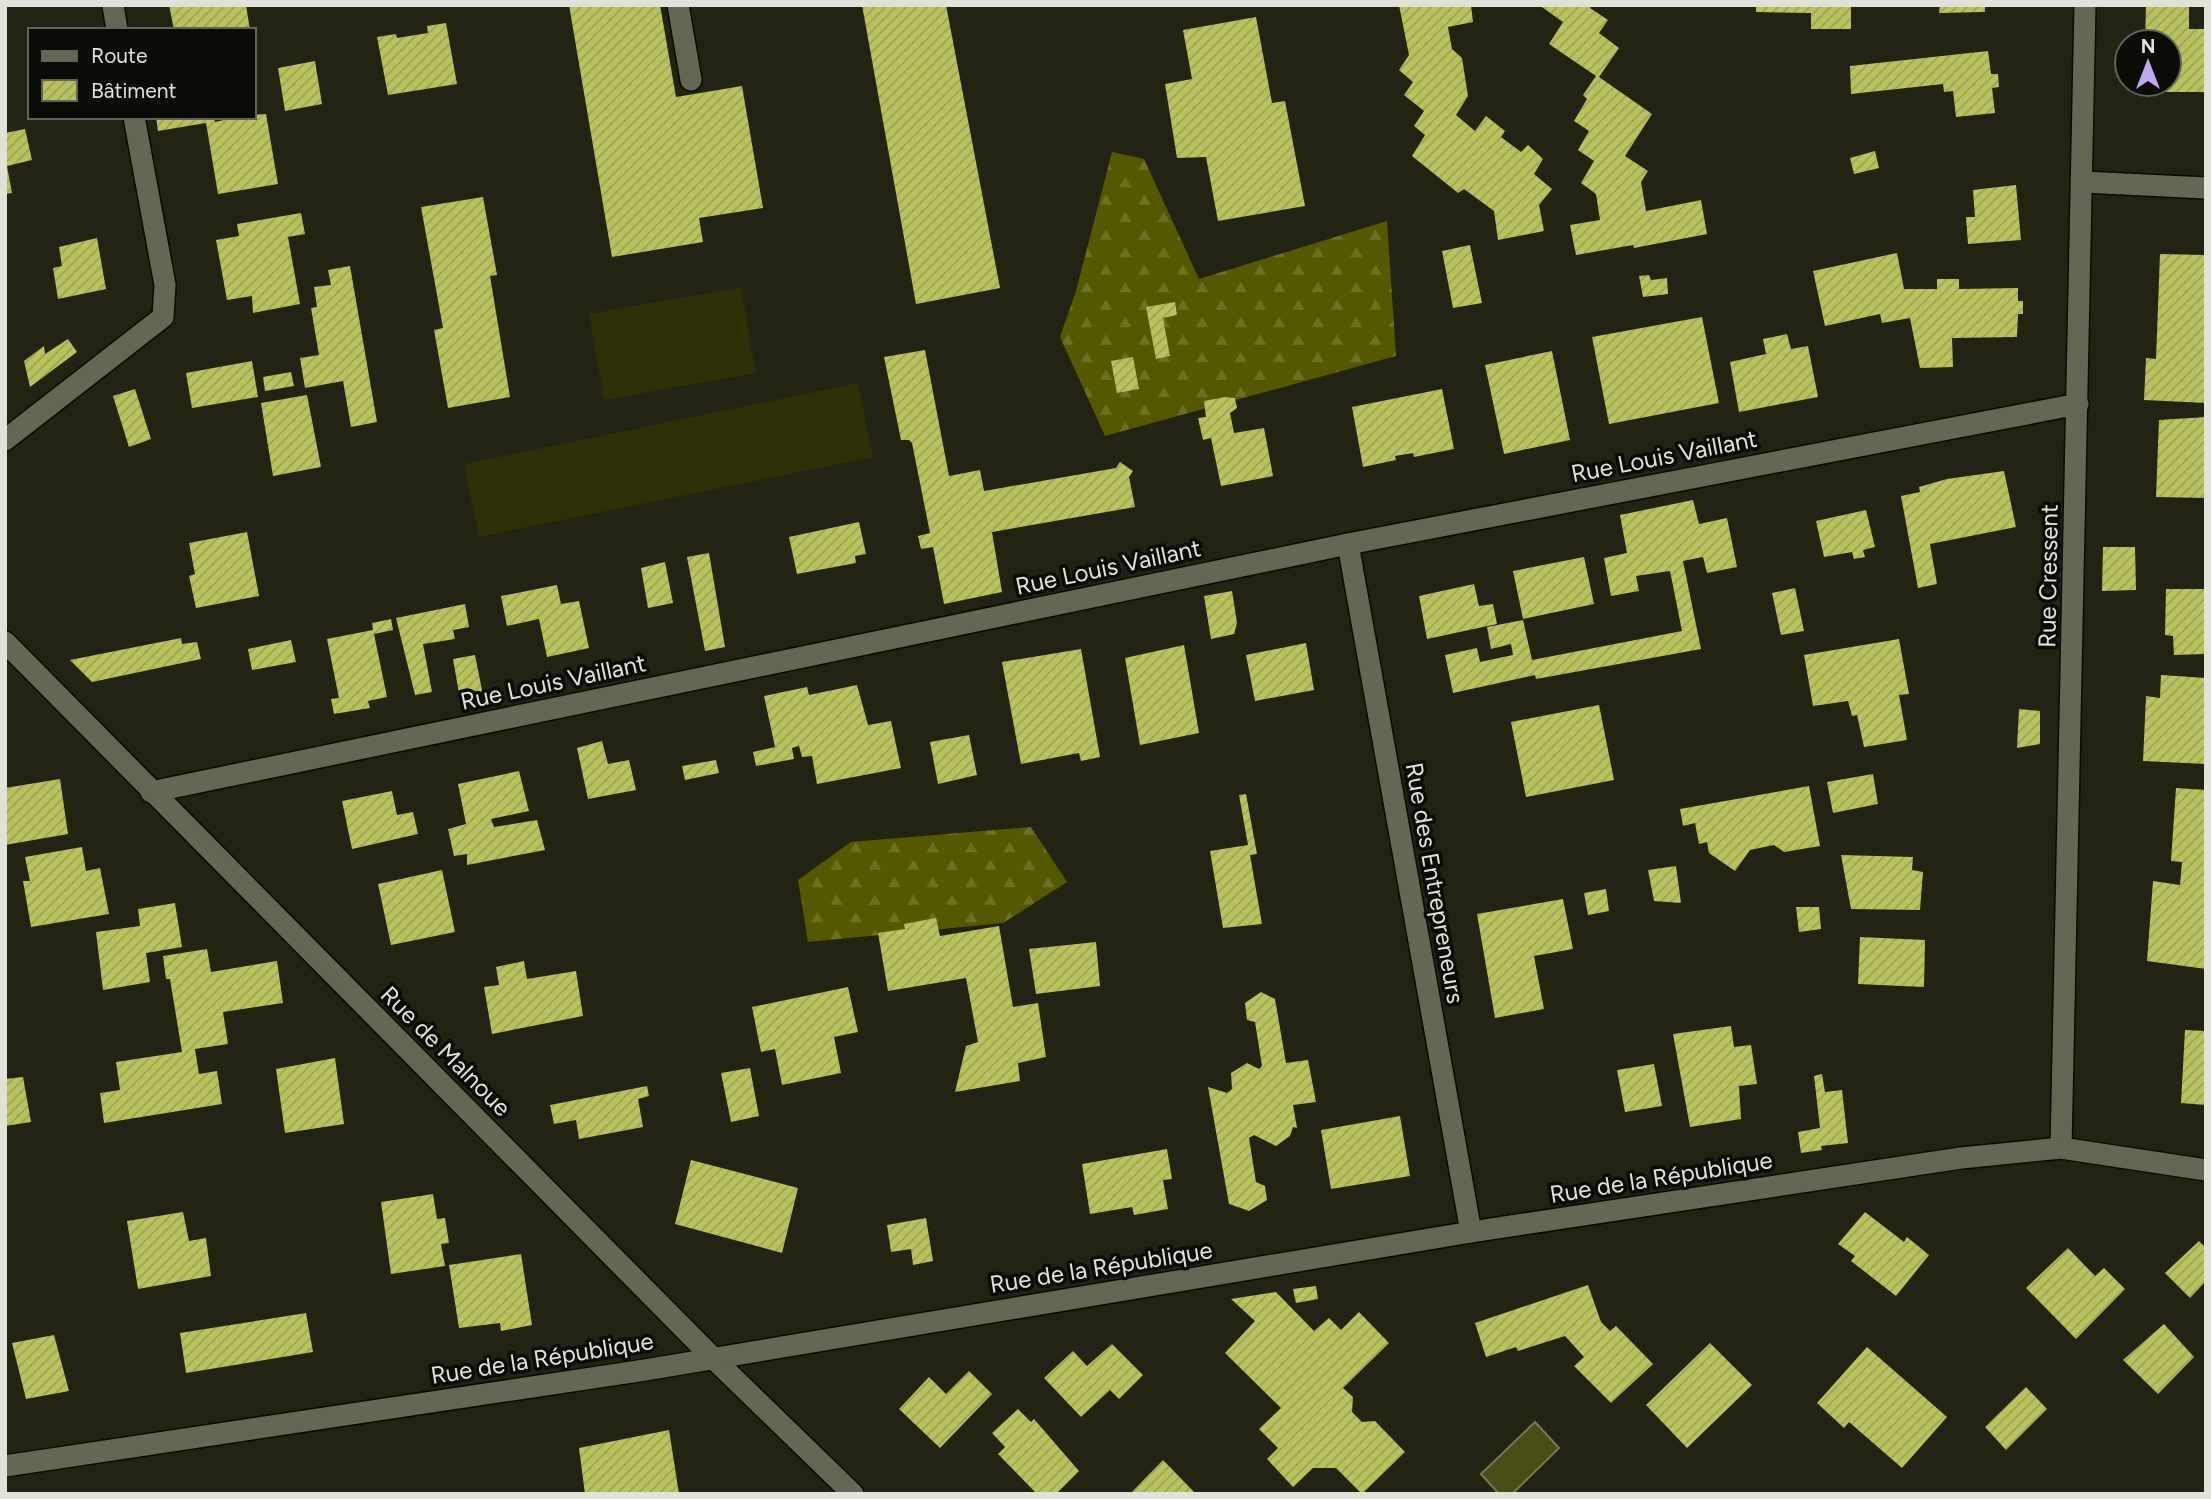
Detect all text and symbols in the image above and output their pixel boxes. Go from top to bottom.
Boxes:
legend [28,28,256,119]
north arrow [2113,28,2183,98]
text: N [2141,35,2155,58]
text: Route [91,43,147,68]
text: Bâtiment [91,78,176,103]
street label: Rue Louis Vaillant [1569,424,1759,488]
street label: Rue Cressent [2032,504,2064,648]
street label: Rue Louis Vaillant [1013,533,1203,601]
street label: Rue Louis Vaillant [458,648,648,716]
street label: Rue des Entrepreneurs [1400,760,1470,1006]
street label: Rue de Malnoue [375,980,517,1122]
street label: Rue de la République [1548,1145,1774,1209]
street label: Rue de la République [988,1235,1214,1299]
street label: Rue de la République [429,1326,655,1390]

